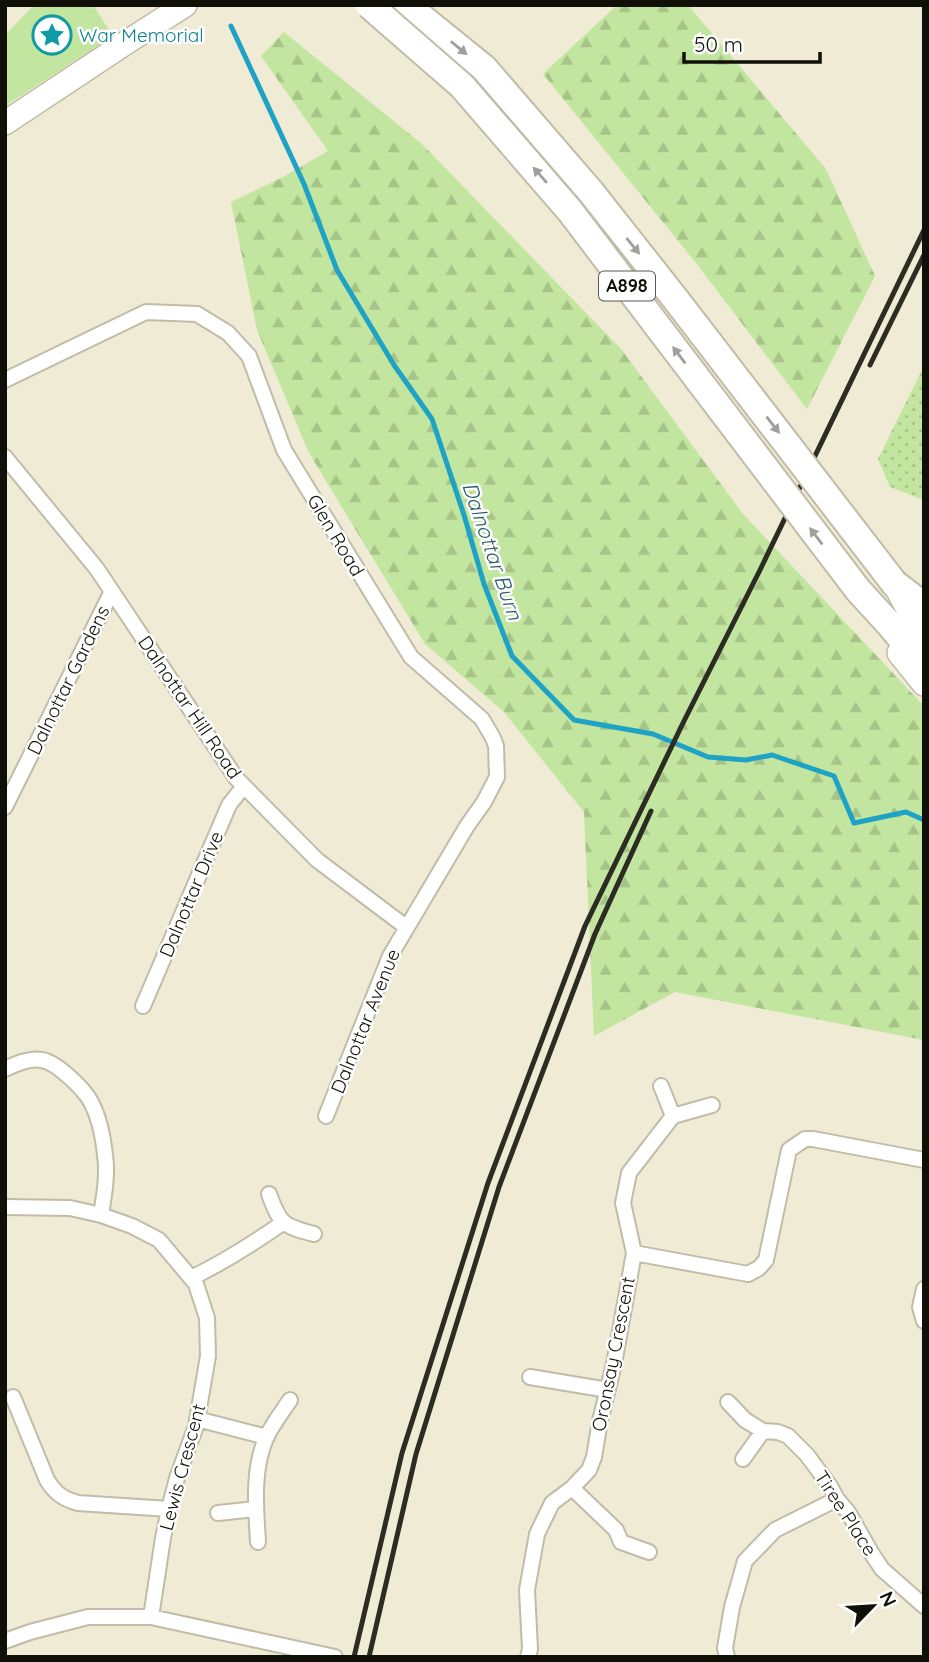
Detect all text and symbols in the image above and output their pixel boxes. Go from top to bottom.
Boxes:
place icon: War Memorial [31,14,73,56]
scale bar [684,21,820,65]
place label: War Memorial [79,23,204,47]
text: 50 m [694,31,743,57]
one-way arrow [450,41,468,56]
one-way arrow [533,167,548,184]
one-way arrow [626,236,641,254]
road number: A898 [599,272,655,300]
one-way arrow [672,346,686,364]
one-way arrow [766,416,780,435]
water label: Dalnottar Burn [457,478,529,624]
street label: Glen Road [302,490,370,580]
one-way arrow [810,527,824,545]
street label: Dalnottar Gardens [22,601,115,758]
street label: Dalnottar Hill Road [133,631,247,783]
street label: Dalnottar Drive [154,827,228,961]
street label: Dalnottar Avenue [325,945,405,1097]
street label: Oronsay Crescent [586,1274,640,1434]
street label: Lewis Crescent [154,1401,210,1533]
street label: Tiree Place [810,1466,882,1560]
north arrow [838,1571,908,1641]
text: N [875,1587,902,1610]

